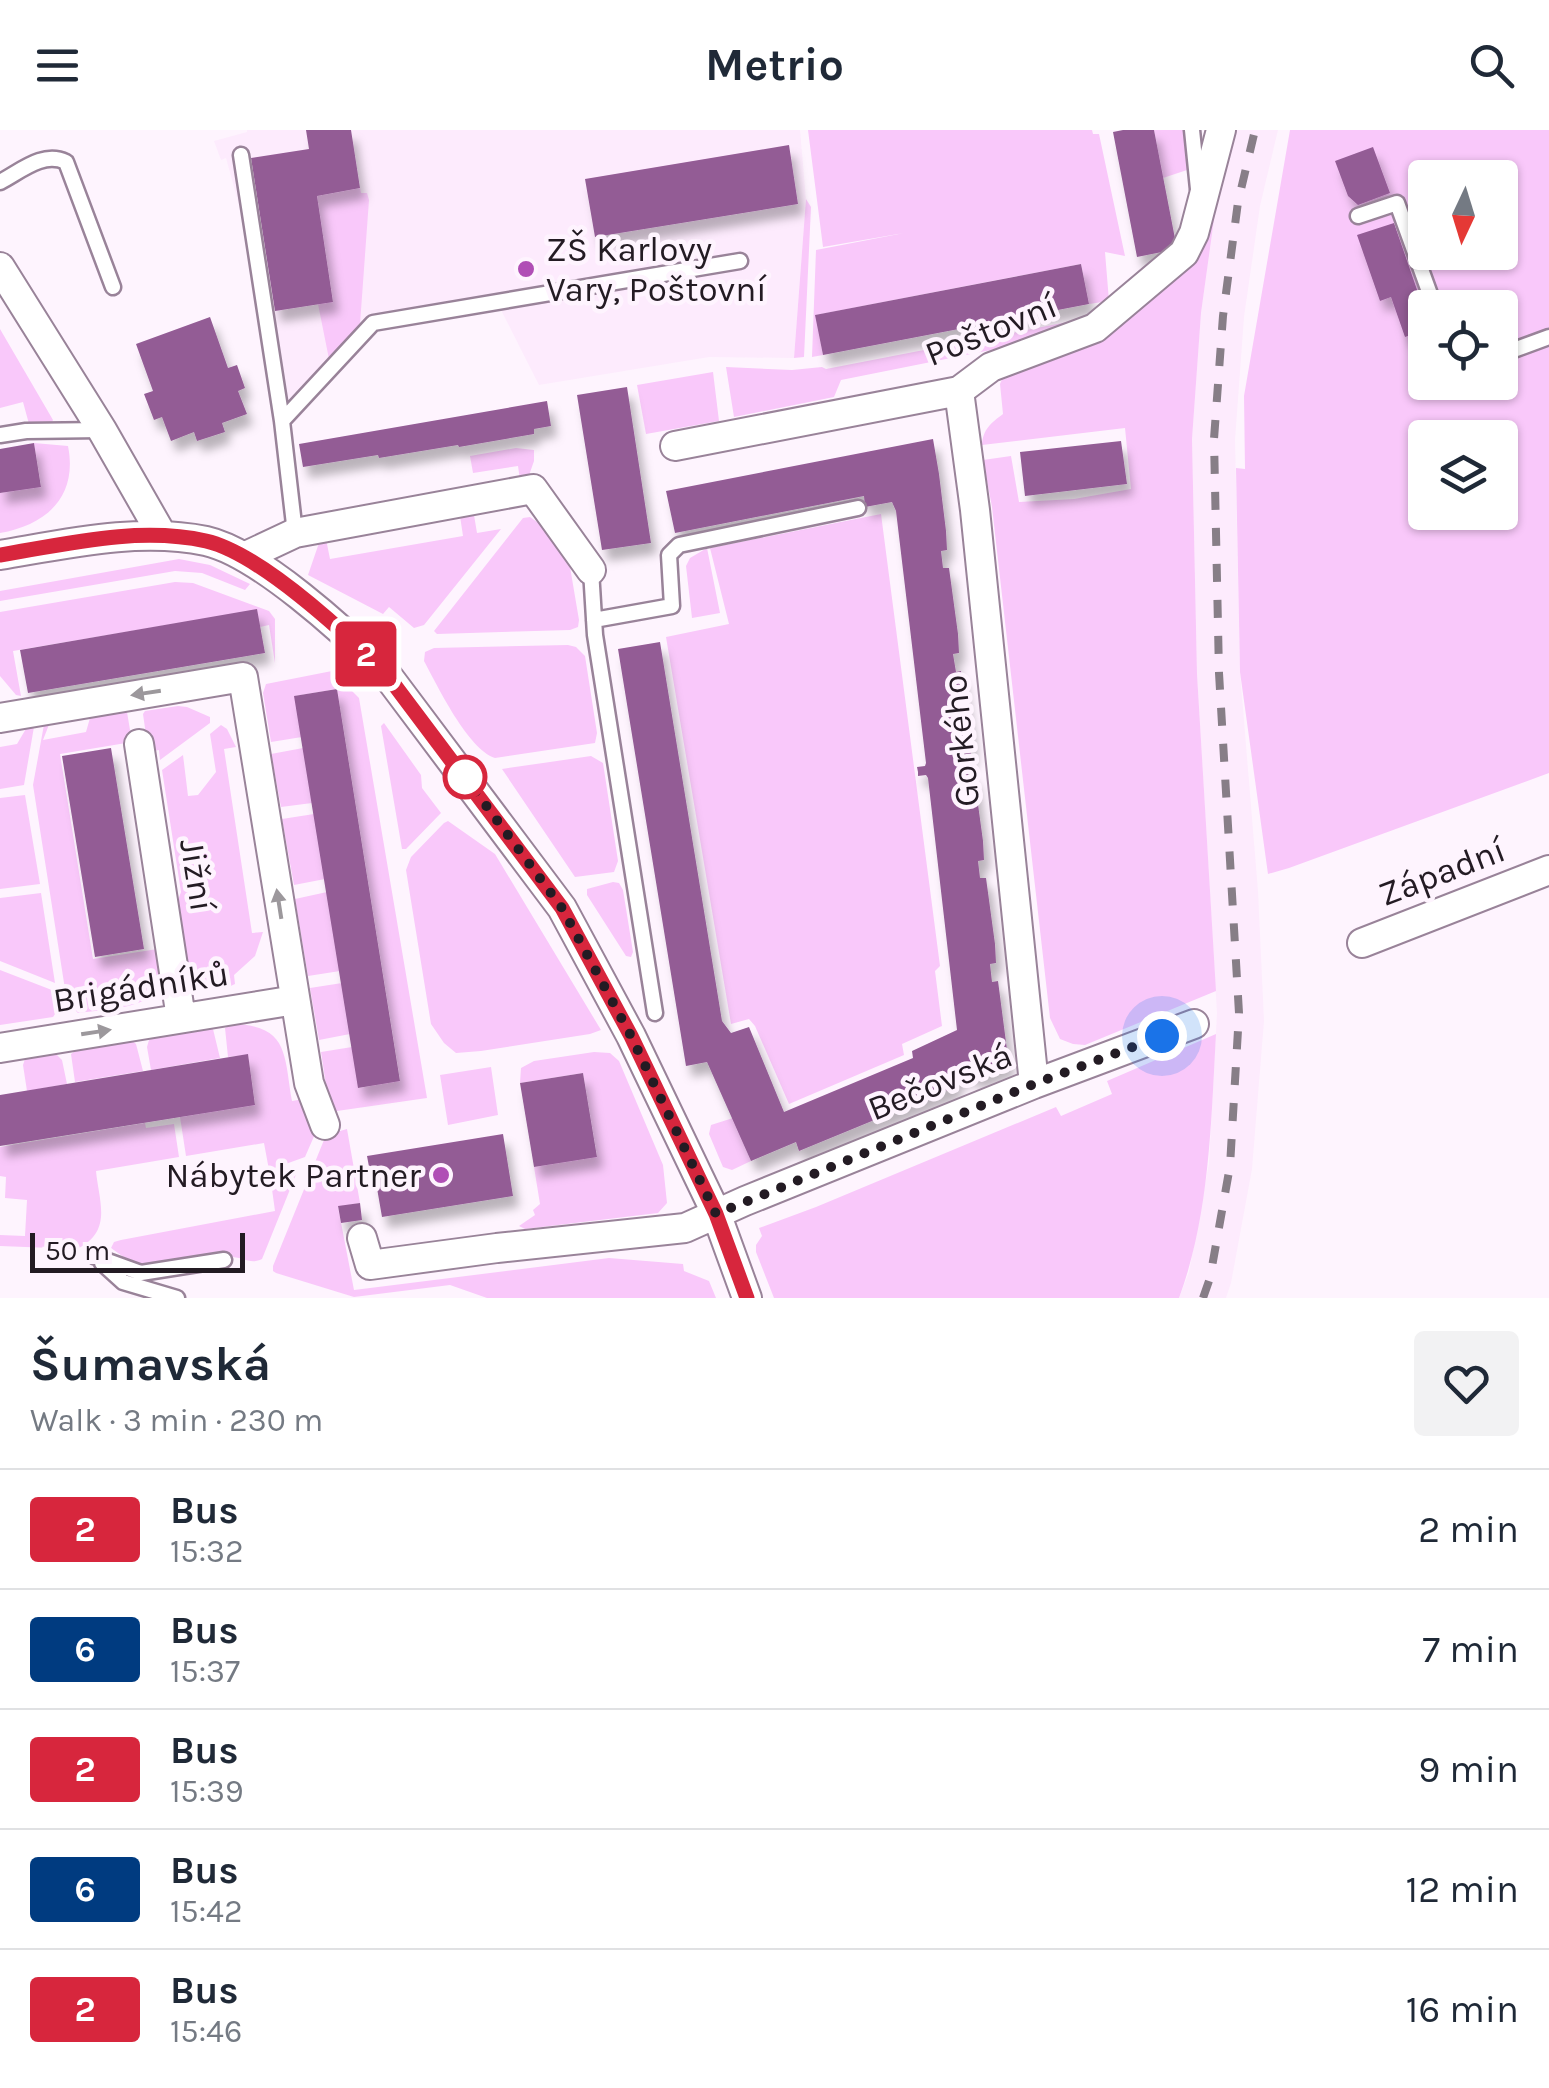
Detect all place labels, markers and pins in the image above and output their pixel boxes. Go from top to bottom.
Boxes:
place label: ZŠ Karlovy Vary, Poštovní [546,229,767,310]
marker: ZŠ Karlovy Vary, Poštovní [515,258,537,280]
unlabelled marker [444,756,486,798]
place label: Nábytek Partner [165,1155,421,1196]
marker: Nábytek Partner [430,1164,452,1186]

